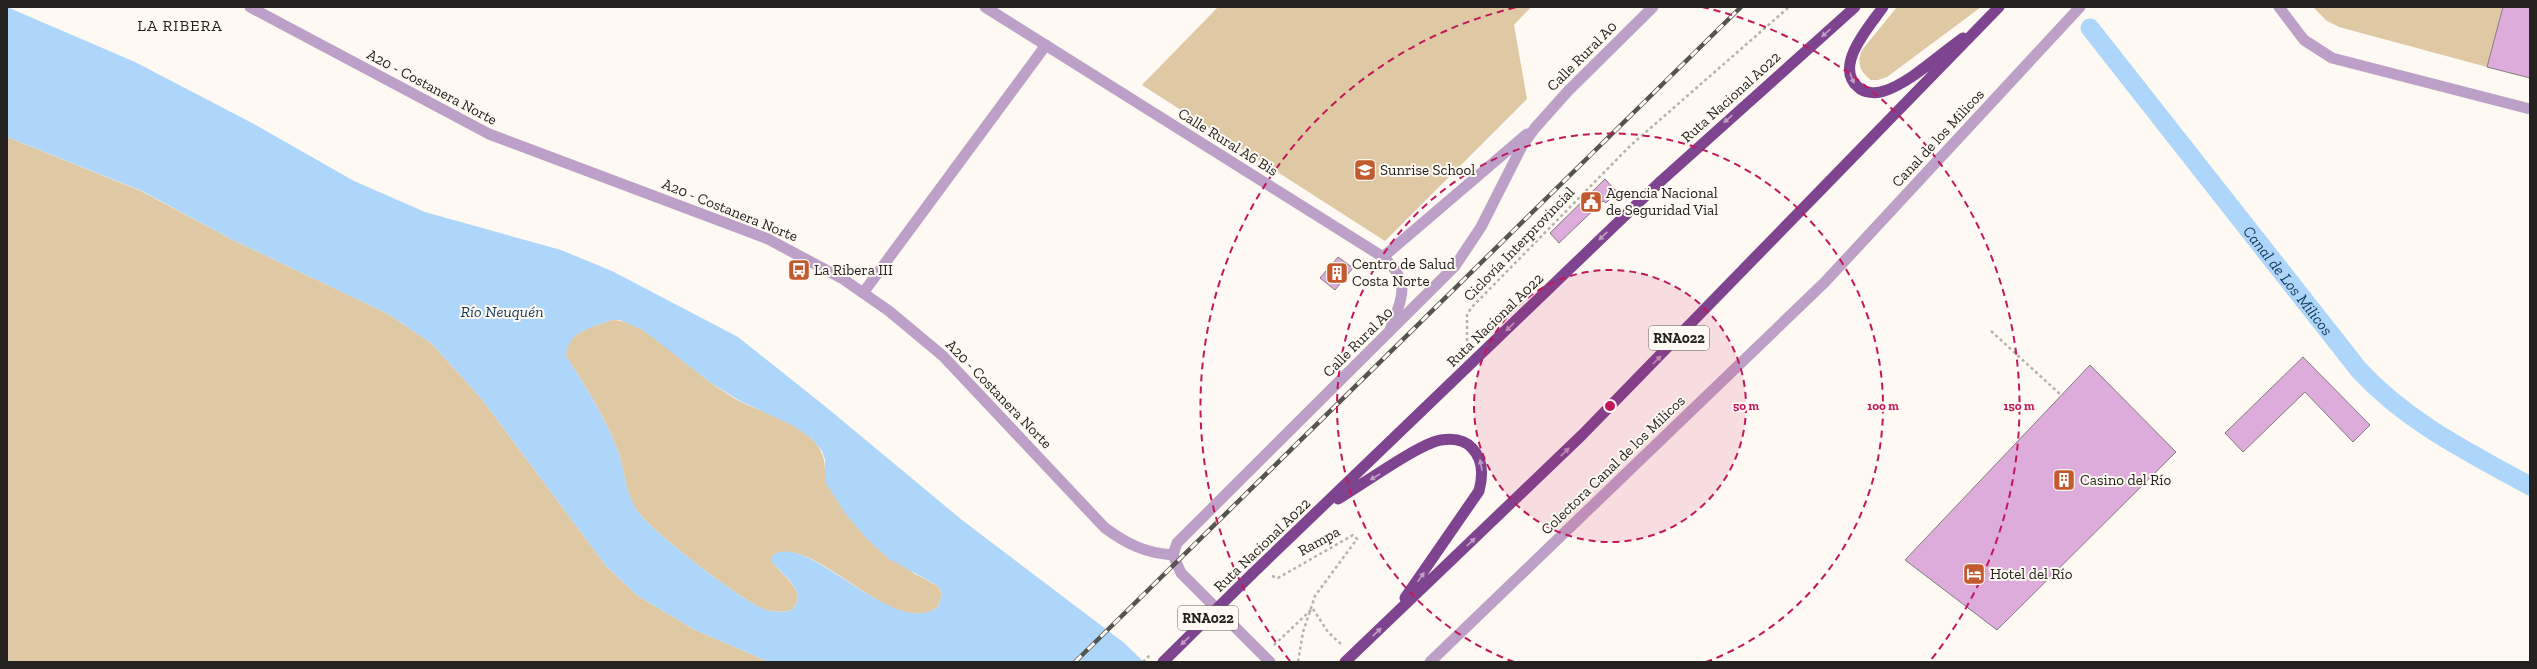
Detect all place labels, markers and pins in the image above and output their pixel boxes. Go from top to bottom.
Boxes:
school or university icon: Sunrise School [1352,157,1378,183]
place label: Sunrise School [1380,161,1475,179]
place label: Agencia Nacional de Seguridad Vial [1606,184,1718,219]
public building icon: Agencia Nacional de Seguridad Vial [1578,189,1604,215]
place label: Centro de Salud Costa Norte [1352,255,1456,290]
bus stop icon: La Ribera III [786,257,812,283]
building icon: Centro de Salud Costa Norte [1324,260,1350,286]
place label: La Ribera III [814,261,893,279]
centre of rings [1603,399,1617,413]
building icon: Casino del Río [2051,467,2077,493]
place label: Casino del Río [2080,471,2172,489]
hotel icon: Hotel del Río [1961,561,1987,587]
place label: Hotel del Río [1990,565,2073,583]

